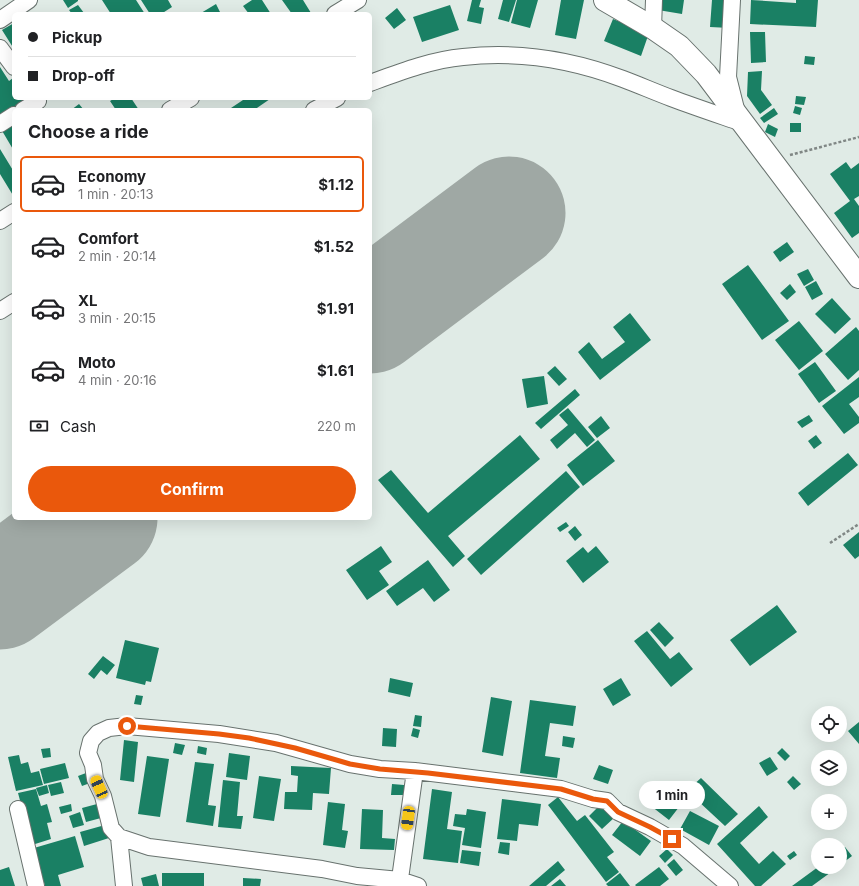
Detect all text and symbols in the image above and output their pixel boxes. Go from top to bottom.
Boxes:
text: Pickup [52,28,102,47]
text: Drop-off [52,66,115,85]
text: Choose a ride [28,121,149,142]
icon: car [30,166,66,202]
text: Economy [78,167,146,186]
text: $1.12 [318,175,354,194]
text: 1 min · 20:13 [78,186,153,202]
icon: car [30,228,66,264]
text: Comfort [78,229,139,248]
text: $1.52 [314,237,354,256]
text: 2 min · 20:14 [78,248,156,264]
icon: car [30,290,66,326]
text: XL [78,291,98,310]
text: $1.91 [317,299,354,318]
text: 3 min · 20:15 [78,310,156,326]
icon: car [30,352,66,388]
text: Moto [78,353,116,372]
text: $1.61 [317,361,354,380]
text: 4 min · 20:16 [78,372,157,388]
icon: cash [28,415,50,437]
text: Cash [60,417,96,436]
text: 220 m [317,418,356,434]
button: Confirm [28,466,356,512]
map controls [811,706,847,874]
button: locate [811,706,847,742]
route start [118,717,136,735]
button: layers [811,750,847,786]
car [89,774,109,800]
callout: 1 min [639,781,705,809]
text: 1 min [656,787,688,803]
button: + [811,794,847,830]
car [400,805,416,831]
route end [663,830,681,848]
button: − [811,838,847,874]

